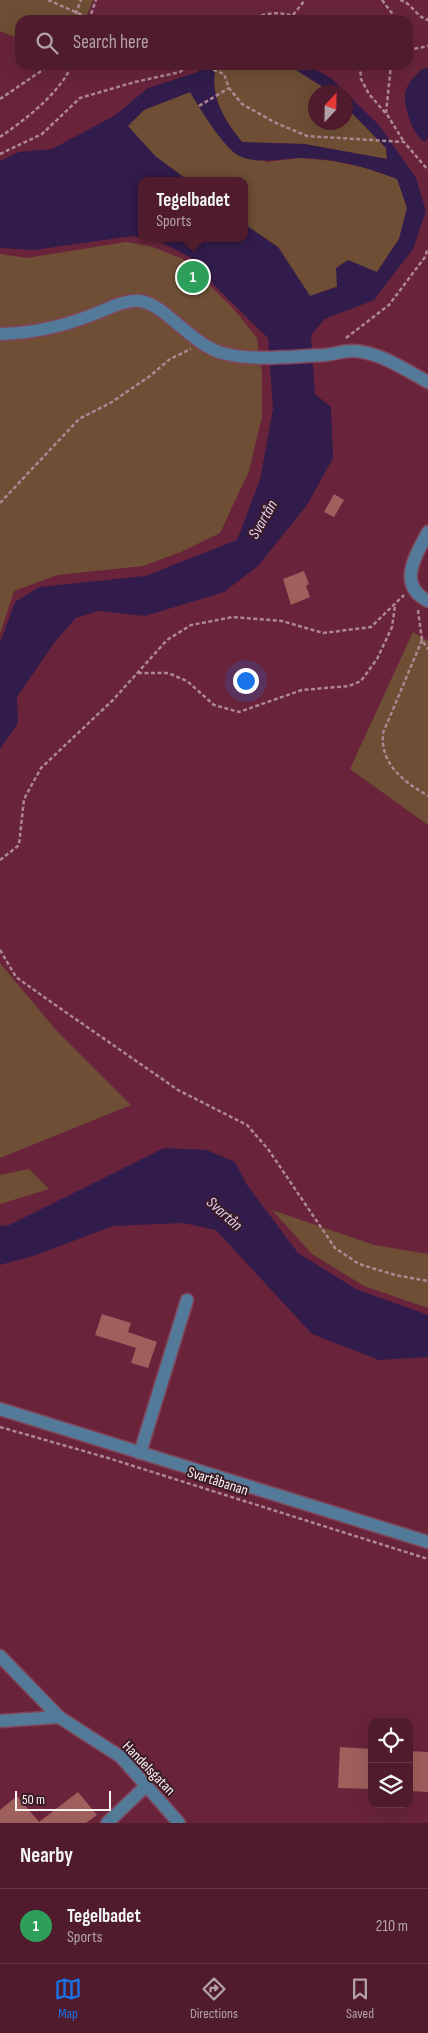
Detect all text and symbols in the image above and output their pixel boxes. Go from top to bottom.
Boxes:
search box [15,15,413,70]
icon: search [33,29,61,57]
text: Search here [73,31,149,54]
north arrow [308,85,353,130]
popup [138,177,248,242]
text: Tegelbadet [156,189,230,212]
text: Sports [156,212,192,231]
pin: 1 [177,258,209,296]
water label: Svartån [245,497,282,543]
your location [233,668,259,694]
water label: Svartån [202,1193,246,1235]
street label: Svartåbanan [185,1463,251,1500]
map controls [368,1718,413,1808]
button: locate [368,1718,413,1763]
street label: Handelsgatan [118,1737,179,1800]
button: layers [368,1763,413,1808]
scale bar [15,1788,111,1811]
text: 50 m [22,1791,45,1808]
text: Nearby [20,1843,73,1868]
text: Tegelbadet [67,1905,141,1928]
text: 1 [33,1917,39,1936]
text: 210 m [376,1917,408,1936]
text: Sports [67,1928,102,1947]
tab: Map [54,1975,82,2022]
tab: Directions [190,1975,238,2022]
tab: Saved [346,1975,374,2022]

